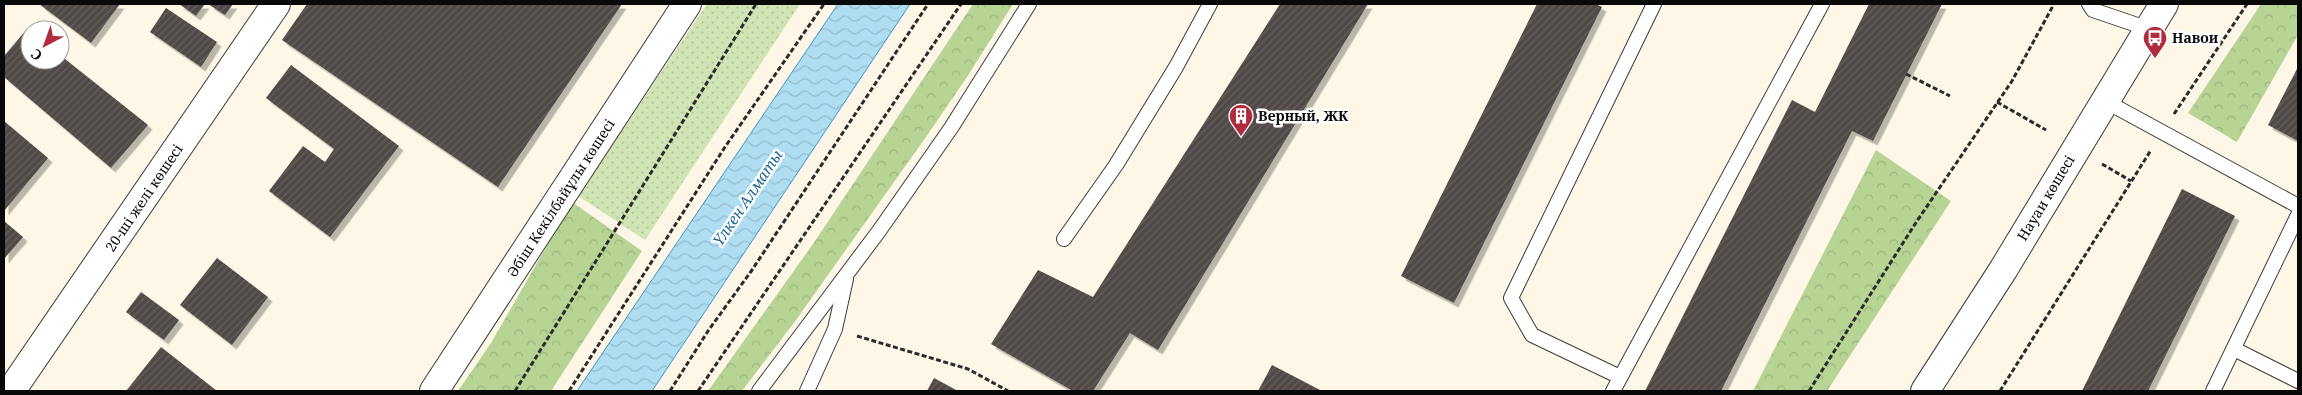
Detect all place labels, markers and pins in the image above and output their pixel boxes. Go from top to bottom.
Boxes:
bus stop icon: Навои [2142,25,2168,59]
place label: Навои [2172,28,2219,47]
building icon: Верный, ЖК [1228,103,1254,137]
place label: Верный, ЖК [1258,106,1349,125]

